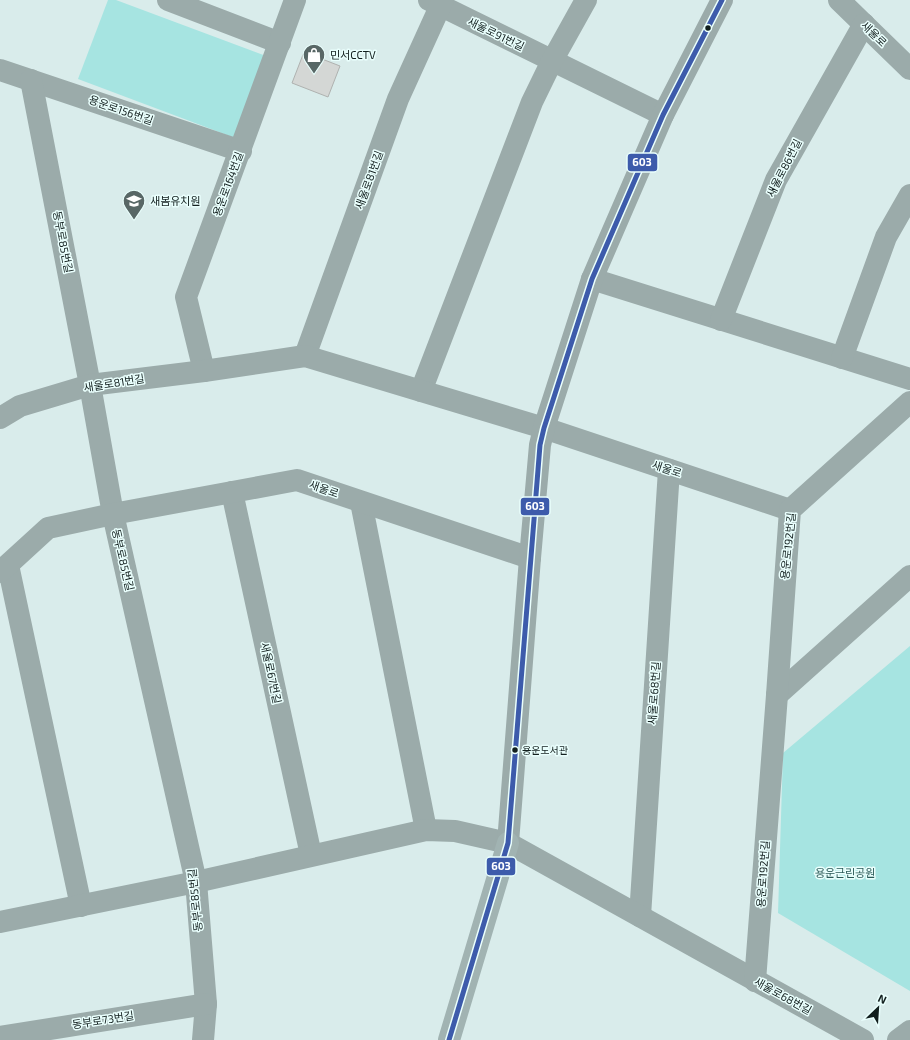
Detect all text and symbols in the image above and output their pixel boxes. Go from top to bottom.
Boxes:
street label: 새울로91번길 [466,14,527,53]
street label: 새울로 [859,18,890,49]
unlabelled marker [703,23,713,33]
shop icon: 민서CCTV [301,42,327,75]
place label: 민서CCTV [330,48,376,61]
street label: 용운로156번길 [87,92,155,127]
street label: 새울로86번길 [763,136,804,199]
street label: 새울로81번길 [352,149,385,211]
street label: 용운로164번길 [210,150,245,218]
line badge: 603 [627,153,658,172]
text: 603 [632,155,652,168]
school or university icon: 새봄유치원 [121,188,147,221]
place label: 새봄유치원 [150,194,201,207]
street label: 동부로85번길 [51,210,76,274]
street label: 새울로81번길 [82,371,145,394]
street label: 새울로 [651,458,684,479]
street label: 새울로 [308,477,341,500]
line badge: 603 [520,497,550,516]
text: 603 [525,499,545,512]
street label: 용운로192번길 [778,512,797,580]
street label: 동부로85번길 [110,528,137,592]
street label: 새울로67번길 [259,641,284,705]
street label: 새울로68번길 [645,661,662,725]
place label: 용운도서관 [522,744,569,756]
marker: 용운도서관 [510,745,520,755]
street label: 용운로192번길 [754,840,771,908]
line badge: 603 [486,857,516,876]
text: 603 [491,859,511,872]
park label: 용운근린공원 [815,866,875,879]
street label: 동부로85번길 [185,868,204,932]
street label: 새울로68번길 [752,974,814,1017]
north arrow [858,988,898,1028]
text: N [876,991,889,1006]
street label: 동부로73번길 [71,1008,135,1031]

